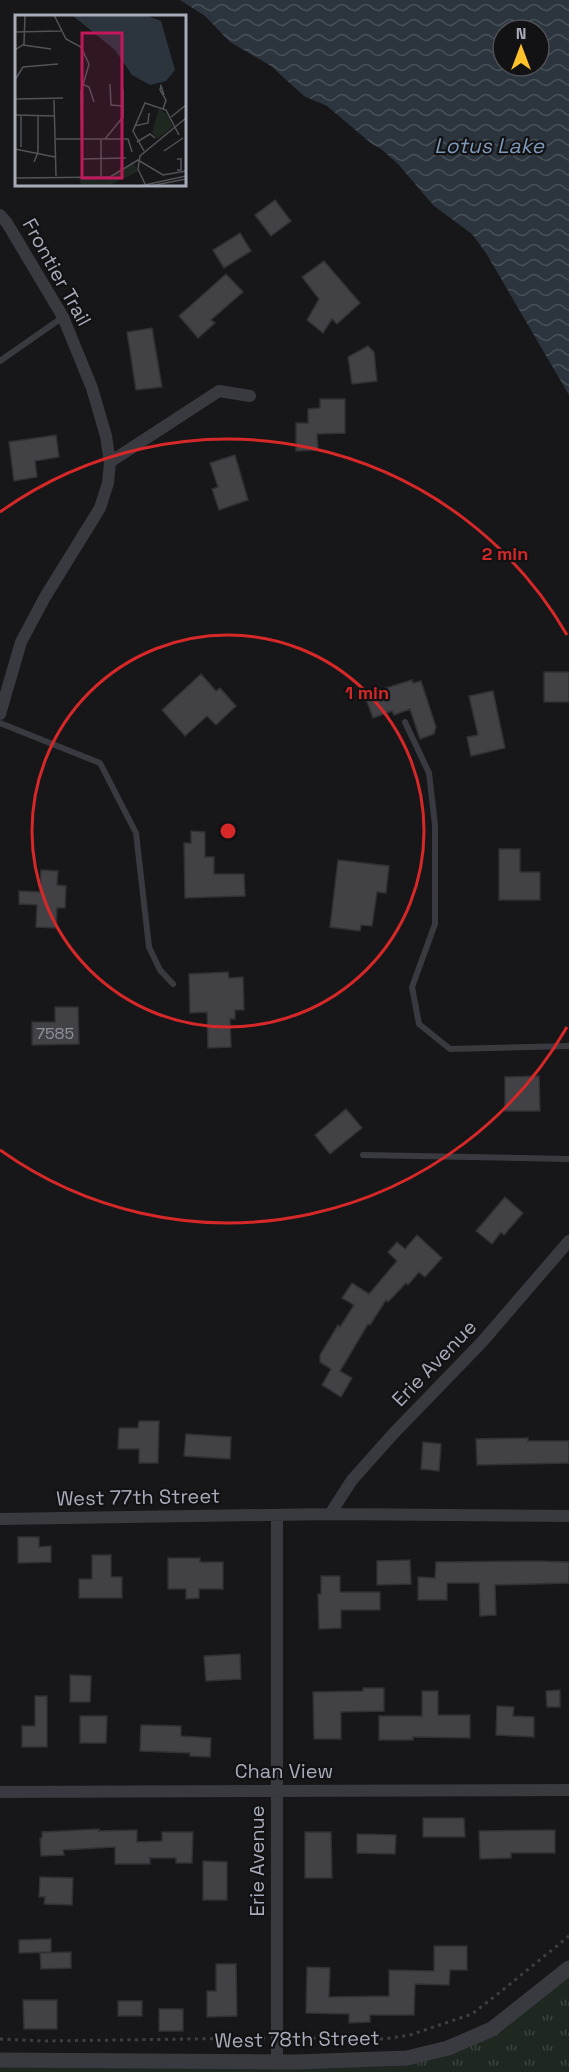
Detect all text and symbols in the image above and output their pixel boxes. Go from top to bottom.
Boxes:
inset map [15,15,186,186]
north arrow [491,18,551,78]
text: N [516,23,526,44]
water label: Lotus Lake [434,132,545,159]
street label: Frontier Trail [17,214,97,330]
text: 2 min [482,542,528,565]
text: 1 min [345,681,389,704]
centre of rings [218,821,238,841]
house number: 7585 [36,1023,74,1044]
street label: Erie Avenue [386,1314,482,1412]
street label: West 77th Street [56,1483,220,1511]
street label: Chan View [235,1758,333,1784]
street label: Erie Avenue [244,1805,270,1917]
street label: West 78th Street [214,2025,380,2053]

